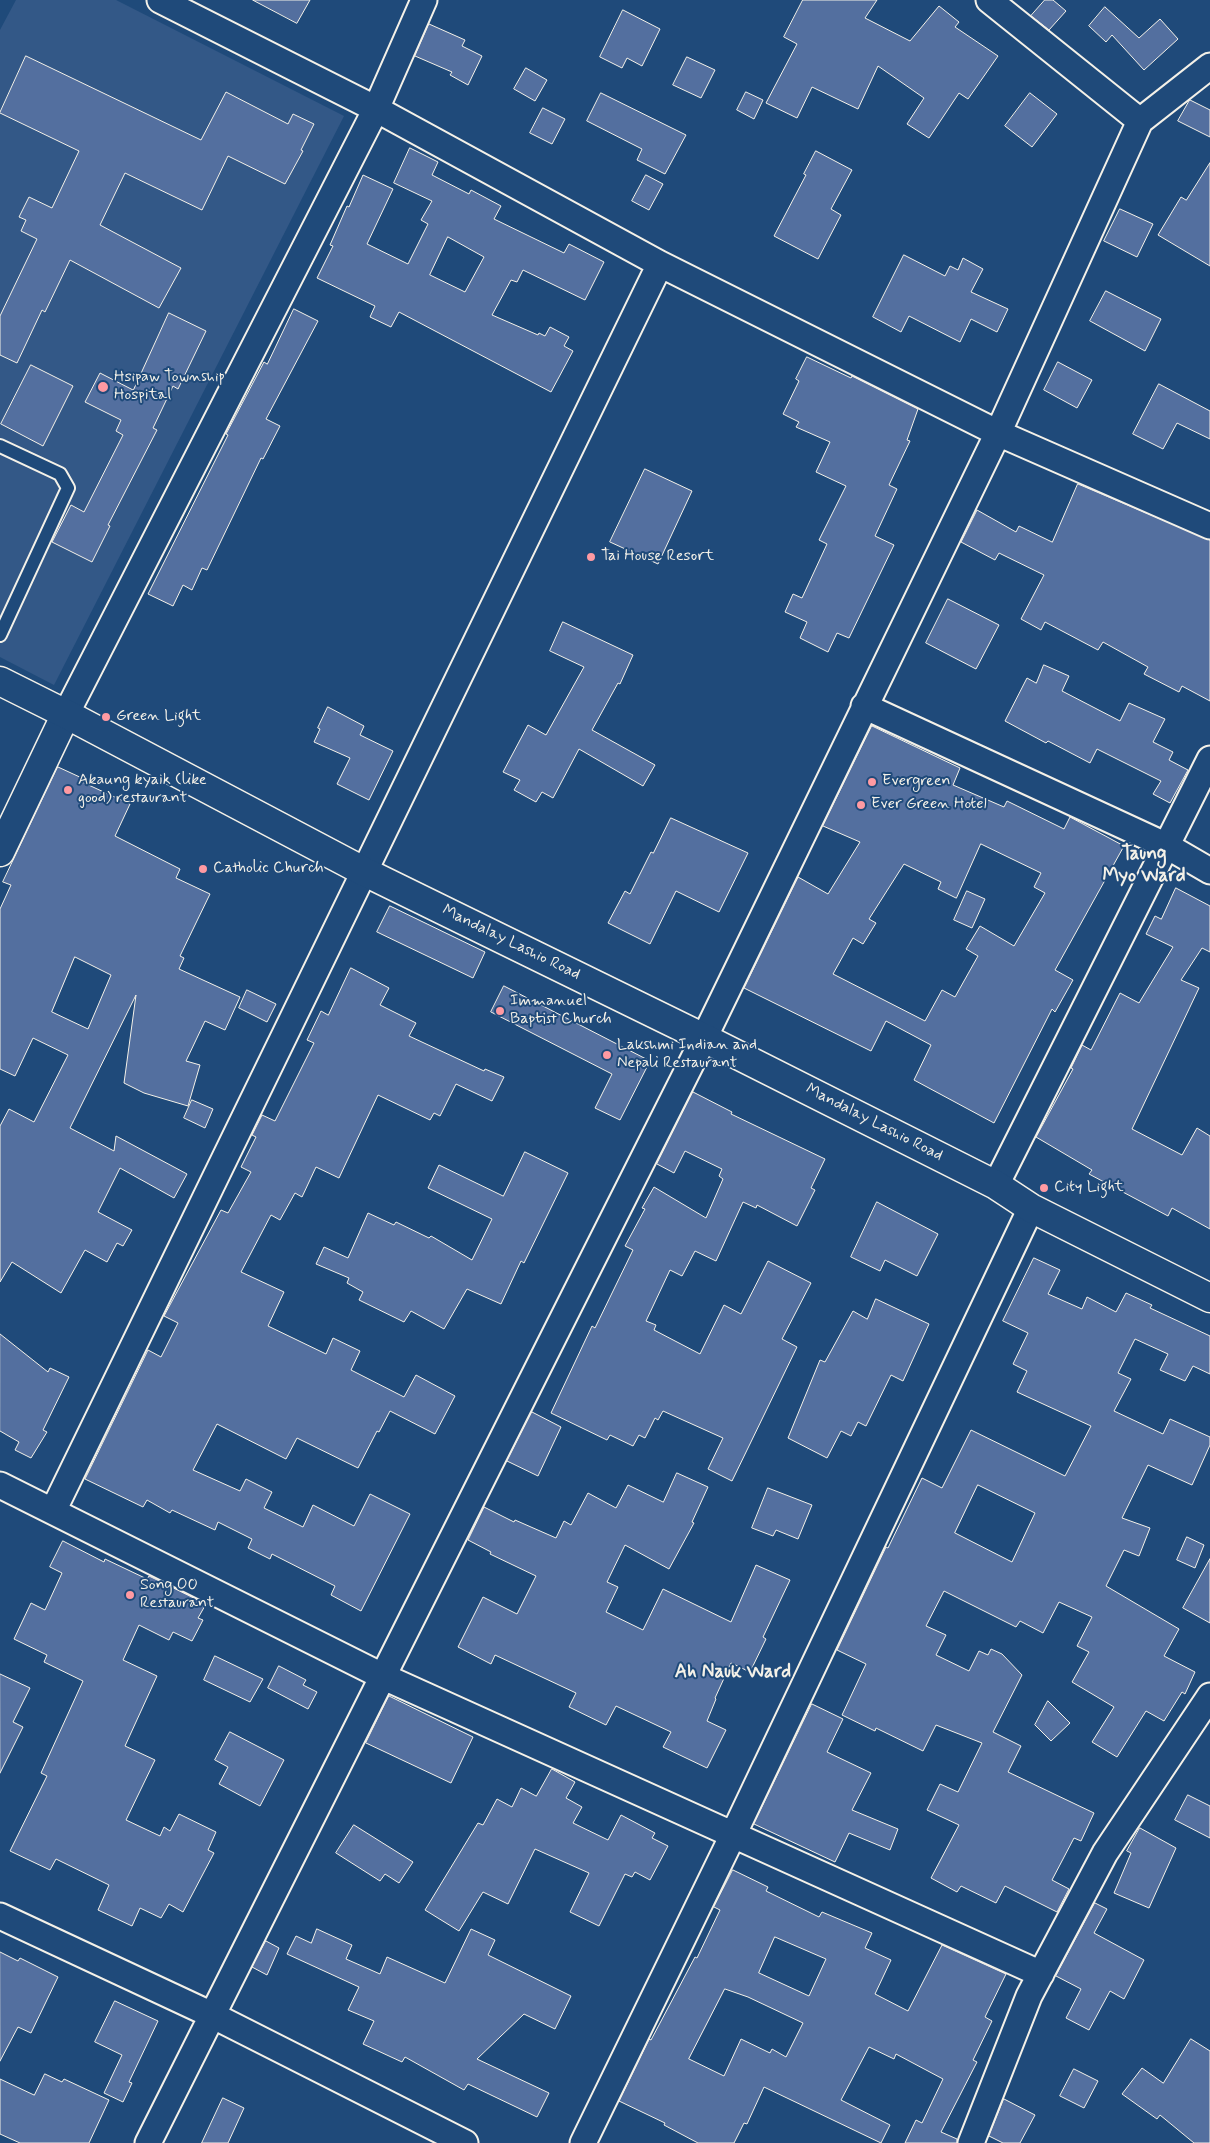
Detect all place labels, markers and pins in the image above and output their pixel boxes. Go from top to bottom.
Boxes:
place label: Hsipaw Township Hospital [114,368,225,406]
marker: Hsipaw Township Hospital [96,380,110,394]
place label: Tai House Resort [601,547,714,567]
marker: Tai House Resort [585,551,597,563]
place label: Green Light [116,707,201,727]
marker: Green Light [100,711,112,723]
place label: Akaung kyaik (like good) restaurant [78,771,207,809]
place label: Evergreen [882,772,951,792]
marker: Evergreen [866,776,878,788]
marker: Akaung kyaik (like good) restaurant [62,784,74,796]
place label: Ever Green Hotel [871,795,987,815]
marker: Ever Green Hotel [855,799,867,811]
place label: Catholic Church [213,859,324,879]
marker: Catholic Church [197,863,209,875]
place label: Immanuel Baptist Church [510,992,612,1030]
marker: Immanuel Baptist Church [494,1005,506,1017]
place label: Lakshmi Indian and Nepali Restaurant [617,1036,757,1074]
marker: Lakshmi Indian and Nepali Restaurant [601,1049,613,1061]
place label: City Light [1054,1178,1124,1198]
marker: City Light [1038,1182,1050,1194]
place label: Song OO Restaurant [140,1576,214,1614]
marker: Song OO Restaurant [124,1589,136,1601]

